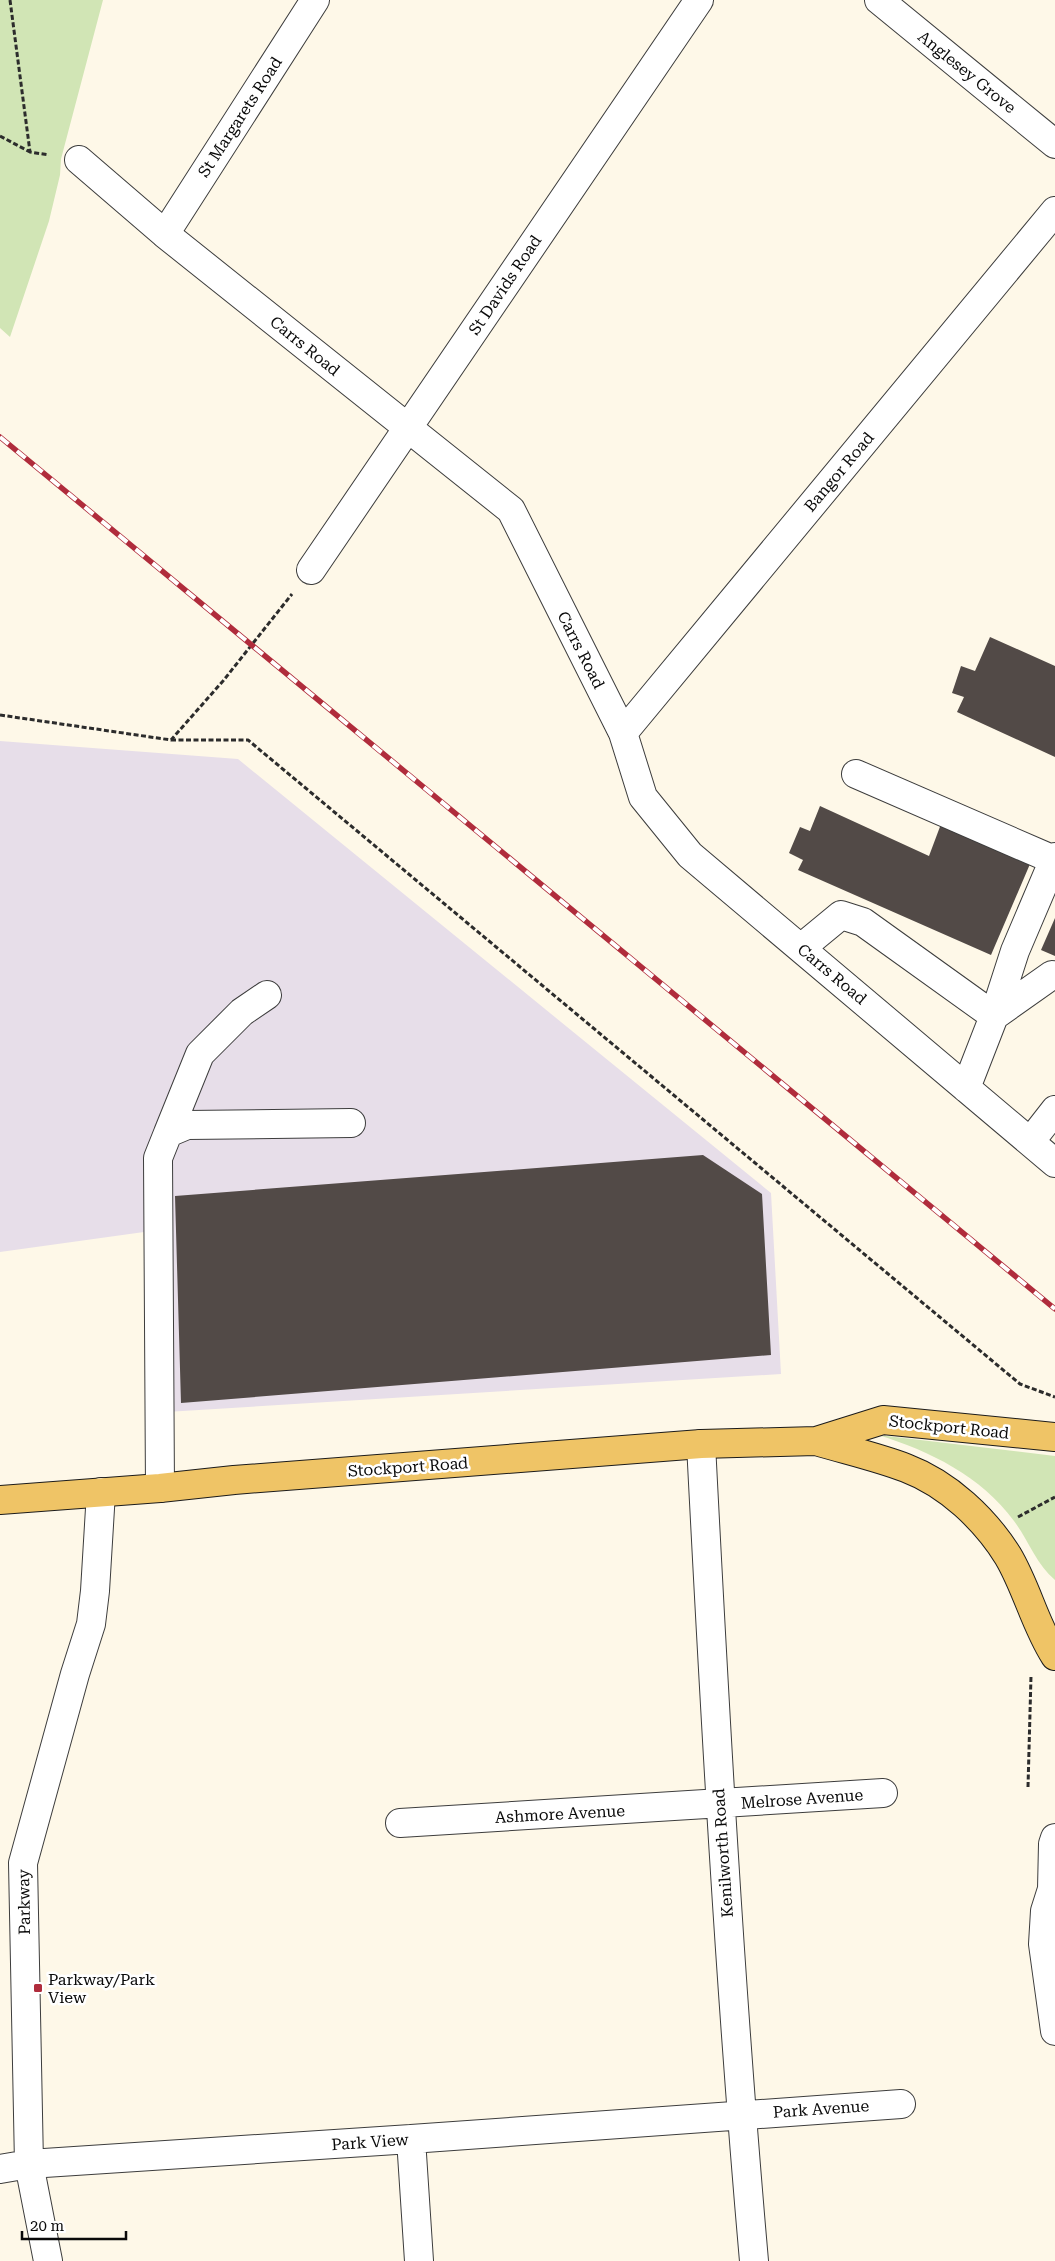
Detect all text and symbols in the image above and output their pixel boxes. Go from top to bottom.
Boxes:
street label: Anglesey Grove [914,27,1020,117]
street label: St Margarets Road [194,53,286,181]
street label: St Davids Road [465,232,545,338]
street label: Carrs Road [266,312,344,380]
street label: Bangor Road [800,428,878,516]
street label: Carrs Road [553,608,609,692]
street label: Carrs Road [794,940,870,1008]
street label: Stockport Road [888,1411,1010,1443]
street label: Stockport Road [347,1453,469,1481]
street label: Melrose Avenue [740,1785,864,1813]
street label: Kenilworth Road [709,1788,737,1918]
street label: Ashmore Avenue [494,1801,626,1827]
street label: Parkway [14,1868,34,1935]
place label: Parkway/Park View [48,1970,155,2007]
marker: Parkway/Park View [32,1982,44,1994]
street label: Park Avenue [772,2096,870,2122]
street label: Park View [331,2130,410,2154]
scale bar [22,2208,126,2240]
text: 20 m [30,2217,65,2235]

